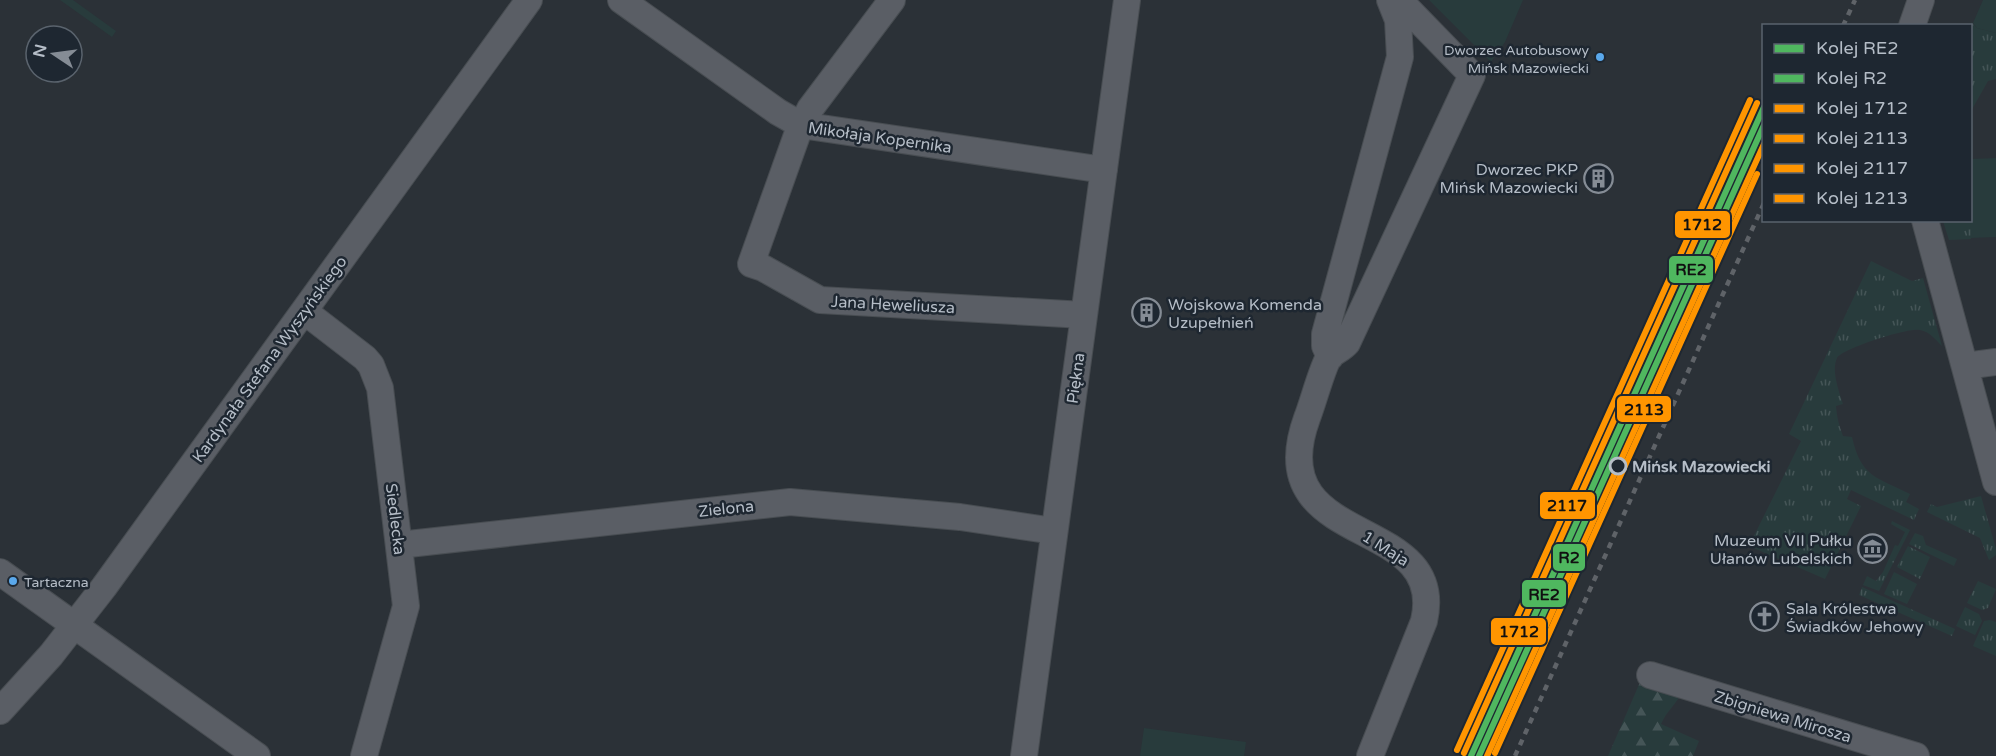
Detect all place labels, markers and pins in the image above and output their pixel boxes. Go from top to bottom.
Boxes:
place label: Dworzec Autobusowy Mińsk Mazowiecki [1444,42,1589,77]
marker: Dworzec Autobusowy Mińsk Mazowiecki [1594,51,1606,63]
place label: Dworzec PKP Mińsk Mazowiecki [1439,160,1578,198]
building icon: Dworzec PKP Mińsk Mazowiecki [1583,162,1615,194]
place label: Wojskowa Komenda Uzupełnień [1168,295,1322,333]
building icon: Wojskowa Komenda Uzupełnień [1131,297,1163,329]
marker: Mińsk Mazowiecki [1609,457,1627,475]
place label: Mińsk Mazowiecki [1632,457,1771,477]
place label: Muzeum VII Pułku Ułanów Lubelskich [1710,531,1852,569]
museum icon: Muzeum VII Pułku Ułanów Lubelskich [1857,533,1889,565]
place label: Tartaczna [24,574,89,591]
marker: Tartaczna [7,575,19,587]
place label: Sala Królestwa Świadków Jehowy [1786,599,1924,637]
church icon: Sala Królestwa Świadków Jehowy [1749,601,1781,633]

